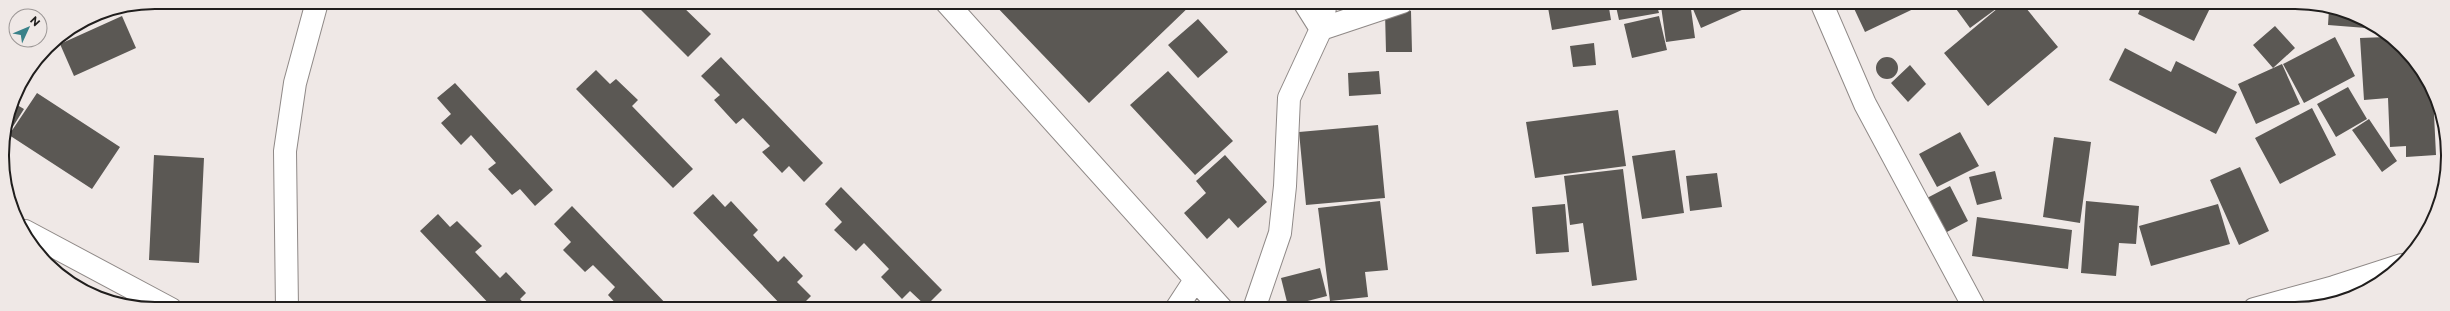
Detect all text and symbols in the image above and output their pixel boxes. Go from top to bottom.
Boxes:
north arrow [8,8,48,48]
text: N [27,13,43,29]

